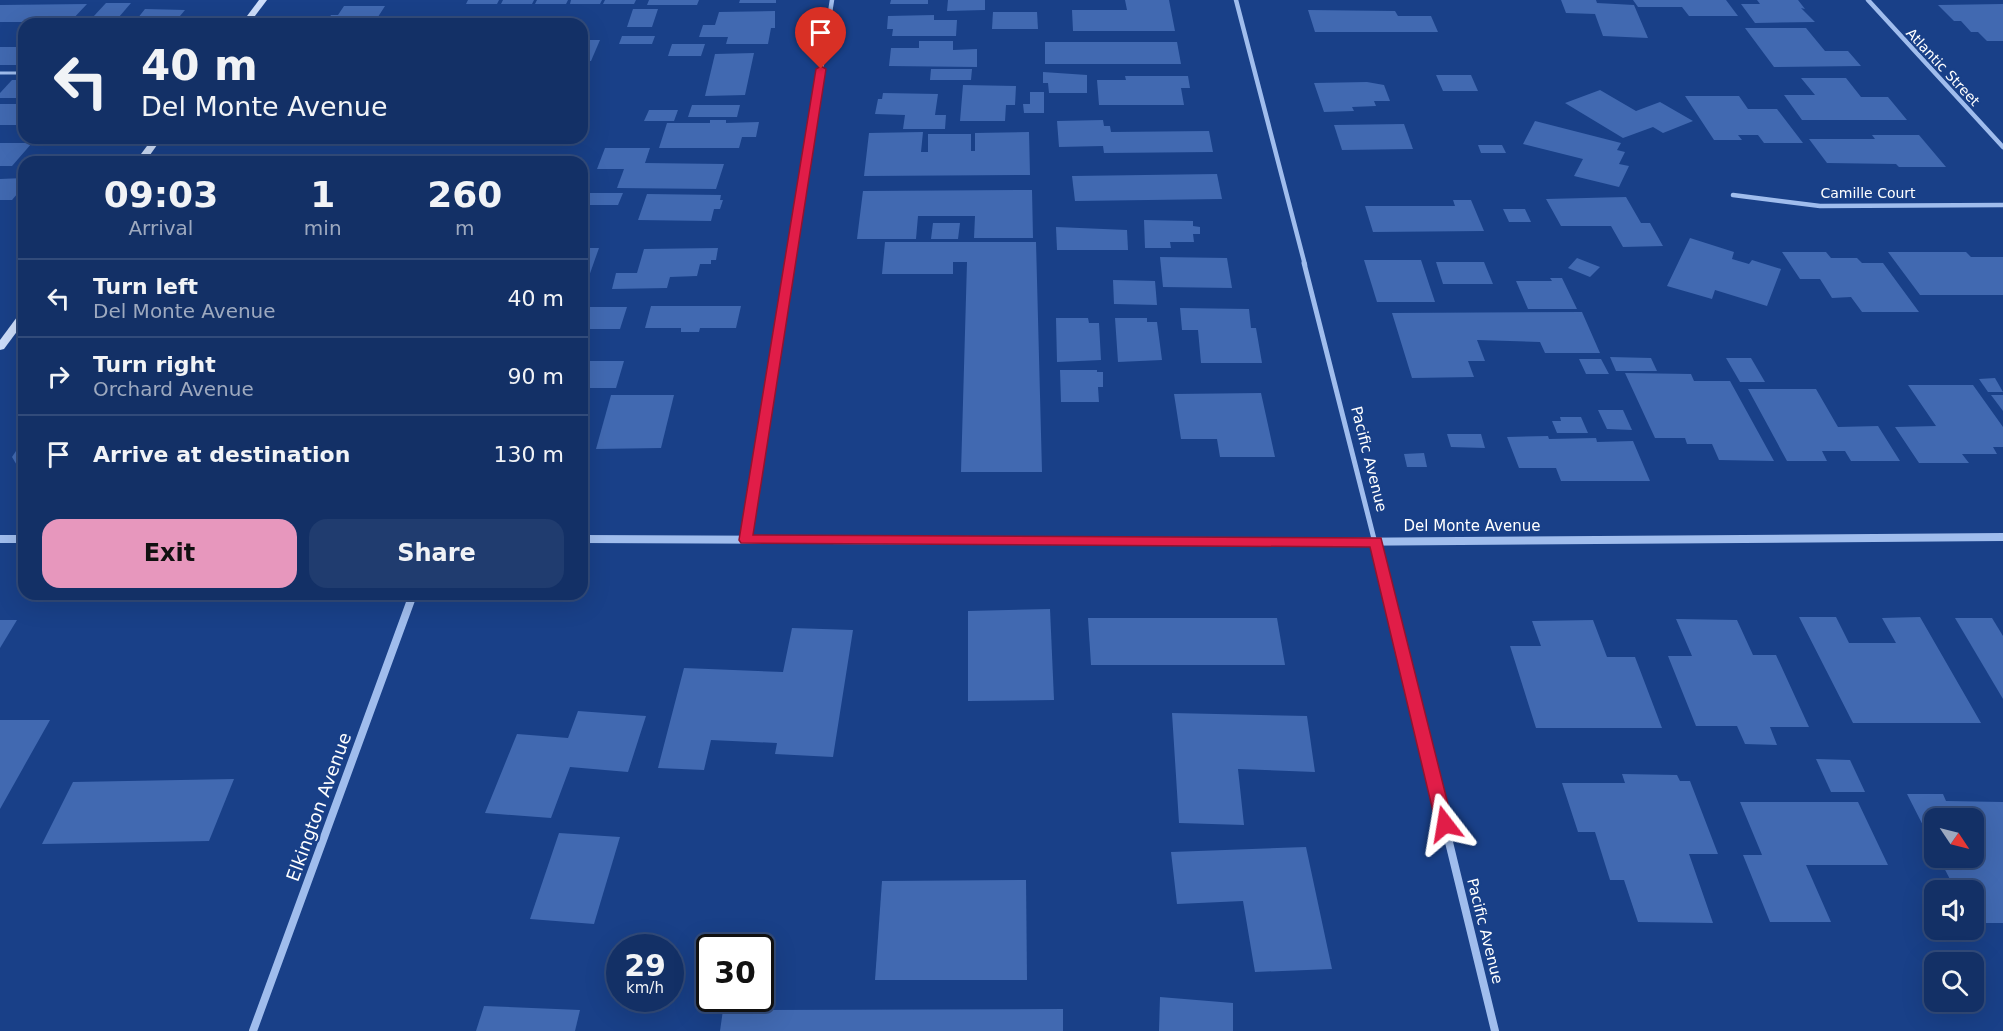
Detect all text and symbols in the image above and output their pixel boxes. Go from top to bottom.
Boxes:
pin [795,7,846,69]
icon: arrive [804,16,837,49]
street label: Atlantic Street [1903,25,1983,109]
text: 40 m [141,41,258,90]
icon: left [42,42,120,120]
text: Del Monte Avenue [141,91,388,122]
text: 09:03 [104,174,218,215]
text: 1 [310,174,335,215]
text: 260 [427,174,502,215]
street label: Camille Court [1820,185,1916,201]
text: Arrival [128,216,193,240]
text: min [304,216,342,240]
text: m [455,216,475,240]
text: Turn left [93,274,198,299]
icon: left [42,282,75,315]
text: 40 m [508,286,564,311]
text: Del Monte Avenue [93,299,276,323]
text: Turn right [93,352,216,377]
icon: right [42,360,75,393]
text: 90 m [508,364,564,389]
text: Orchard Avenue [93,377,254,401]
street label: Pacific Avenue [1347,404,1391,514]
icon: arrive [42,438,75,471]
text: Arrive at destination [93,442,350,467]
text: 130 m [494,442,564,467]
street label: Del Monte Avenue [1404,517,1540,535]
button: Exit [42,519,297,588]
button: Share [309,519,564,588]
street label: Elkington Avenue [282,730,355,884]
position arrow [1413,792,1477,856]
north arrow [1924,808,1984,868]
map controls [1924,808,1984,1012]
street label: Pacific Avenue [1463,876,1507,986]
button: sound [1924,880,1984,940]
speed limit sign: 30 [696,934,774,1012]
text: 29 [624,948,666,983]
button: search [1924,952,1984,1012]
text: km/h [626,979,664,997]

